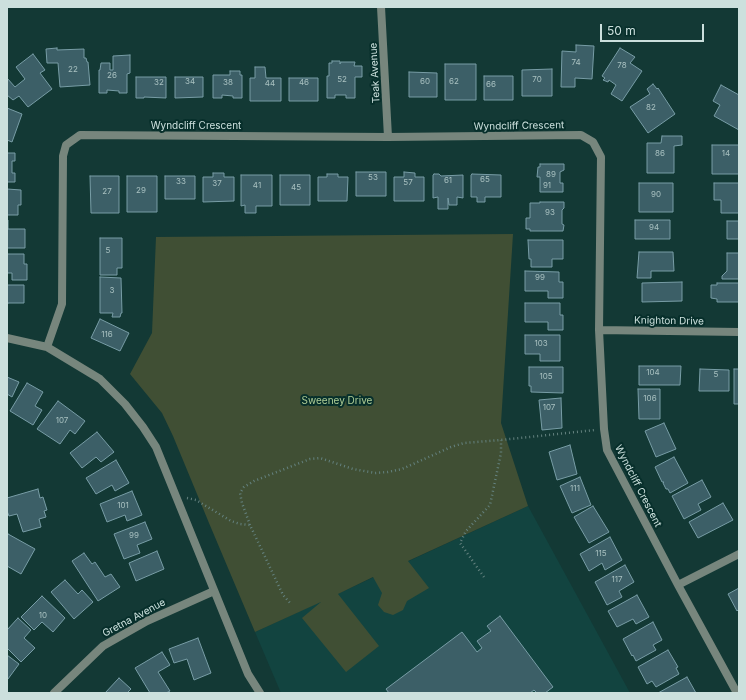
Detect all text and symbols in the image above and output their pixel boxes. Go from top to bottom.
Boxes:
scale bar [602,16,706,42]
text: 50 m [607,23,636,38]
street label: Teak Avenue [367,42,383,104]
house number: 74 [571,58,581,68]
house number: 78 [617,61,627,71]
house number: 22 [68,65,78,75]
house number: 26 [107,71,117,81]
house number: 52 [337,75,347,85]
house number: 70 [532,75,542,85]
house number: 34 [185,77,195,87]
house number: 60 [420,77,430,87]
house number: 62 [449,77,459,87]
house number: 32 [154,78,164,88]
house number: 38 [223,78,233,88]
house number: 46 [299,78,309,88]
house number: 44 [265,79,275,89]
house number: 66 [486,80,496,90]
house number: 82 [646,103,656,113]
street label: Wyndcliff Crescent [474,119,564,133]
street label: Wyndcliff Crescent [151,120,241,132]
house number: 86 [655,149,665,159]
house number: 14 [722,149,730,159]
house number: 89 [546,170,556,180]
house number: 53 [368,173,378,183]
house number: 65 [480,175,490,185]
house number: 61 [444,176,452,186]
house number: 33 [176,177,186,187]
house number: 57 [403,178,413,188]
house number: 37 [212,179,222,189]
house number: 41 [253,181,261,191]
house number: 91 [543,181,551,191]
house number: 45 [291,183,301,193]
house number: 29 [136,186,146,196]
house number: 27 [102,187,112,197]
house number: 90 [651,190,661,200]
house number: 93 [545,208,555,218]
house number: 94 [649,223,659,233]
house number: 5 [106,246,110,256]
house number: 99 [535,273,545,283]
house number: 3 [110,286,114,296]
street label: Knighton Drive [634,314,704,328]
house number: 116 [101,330,113,340]
house number: 103 [534,339,548,349]
house number: 104 [646,368,660,378]
house number: 5 [714,370,718,380]
house number: 105 [539,372,553,382]
house number: 106 [643,394,657,404]
park label: Sweeney Drive [302,395,372,407]
house number: 107 [543,403,555,413]
house number: 107 [56,416,68,426]
street label: Wyndcliff Crescent [612,443,664,529]
house number: 111 [570,484,580,494]
house number: 101 [117,501,129,511]
house number: 99 [129,531,139,541]
house number: 115 [595,549,607,559]
house number: 117 [611,575,623,585]
street label: Gretna Avenue [100,596,168,640]
house number: 10 [39,611,47,621]

